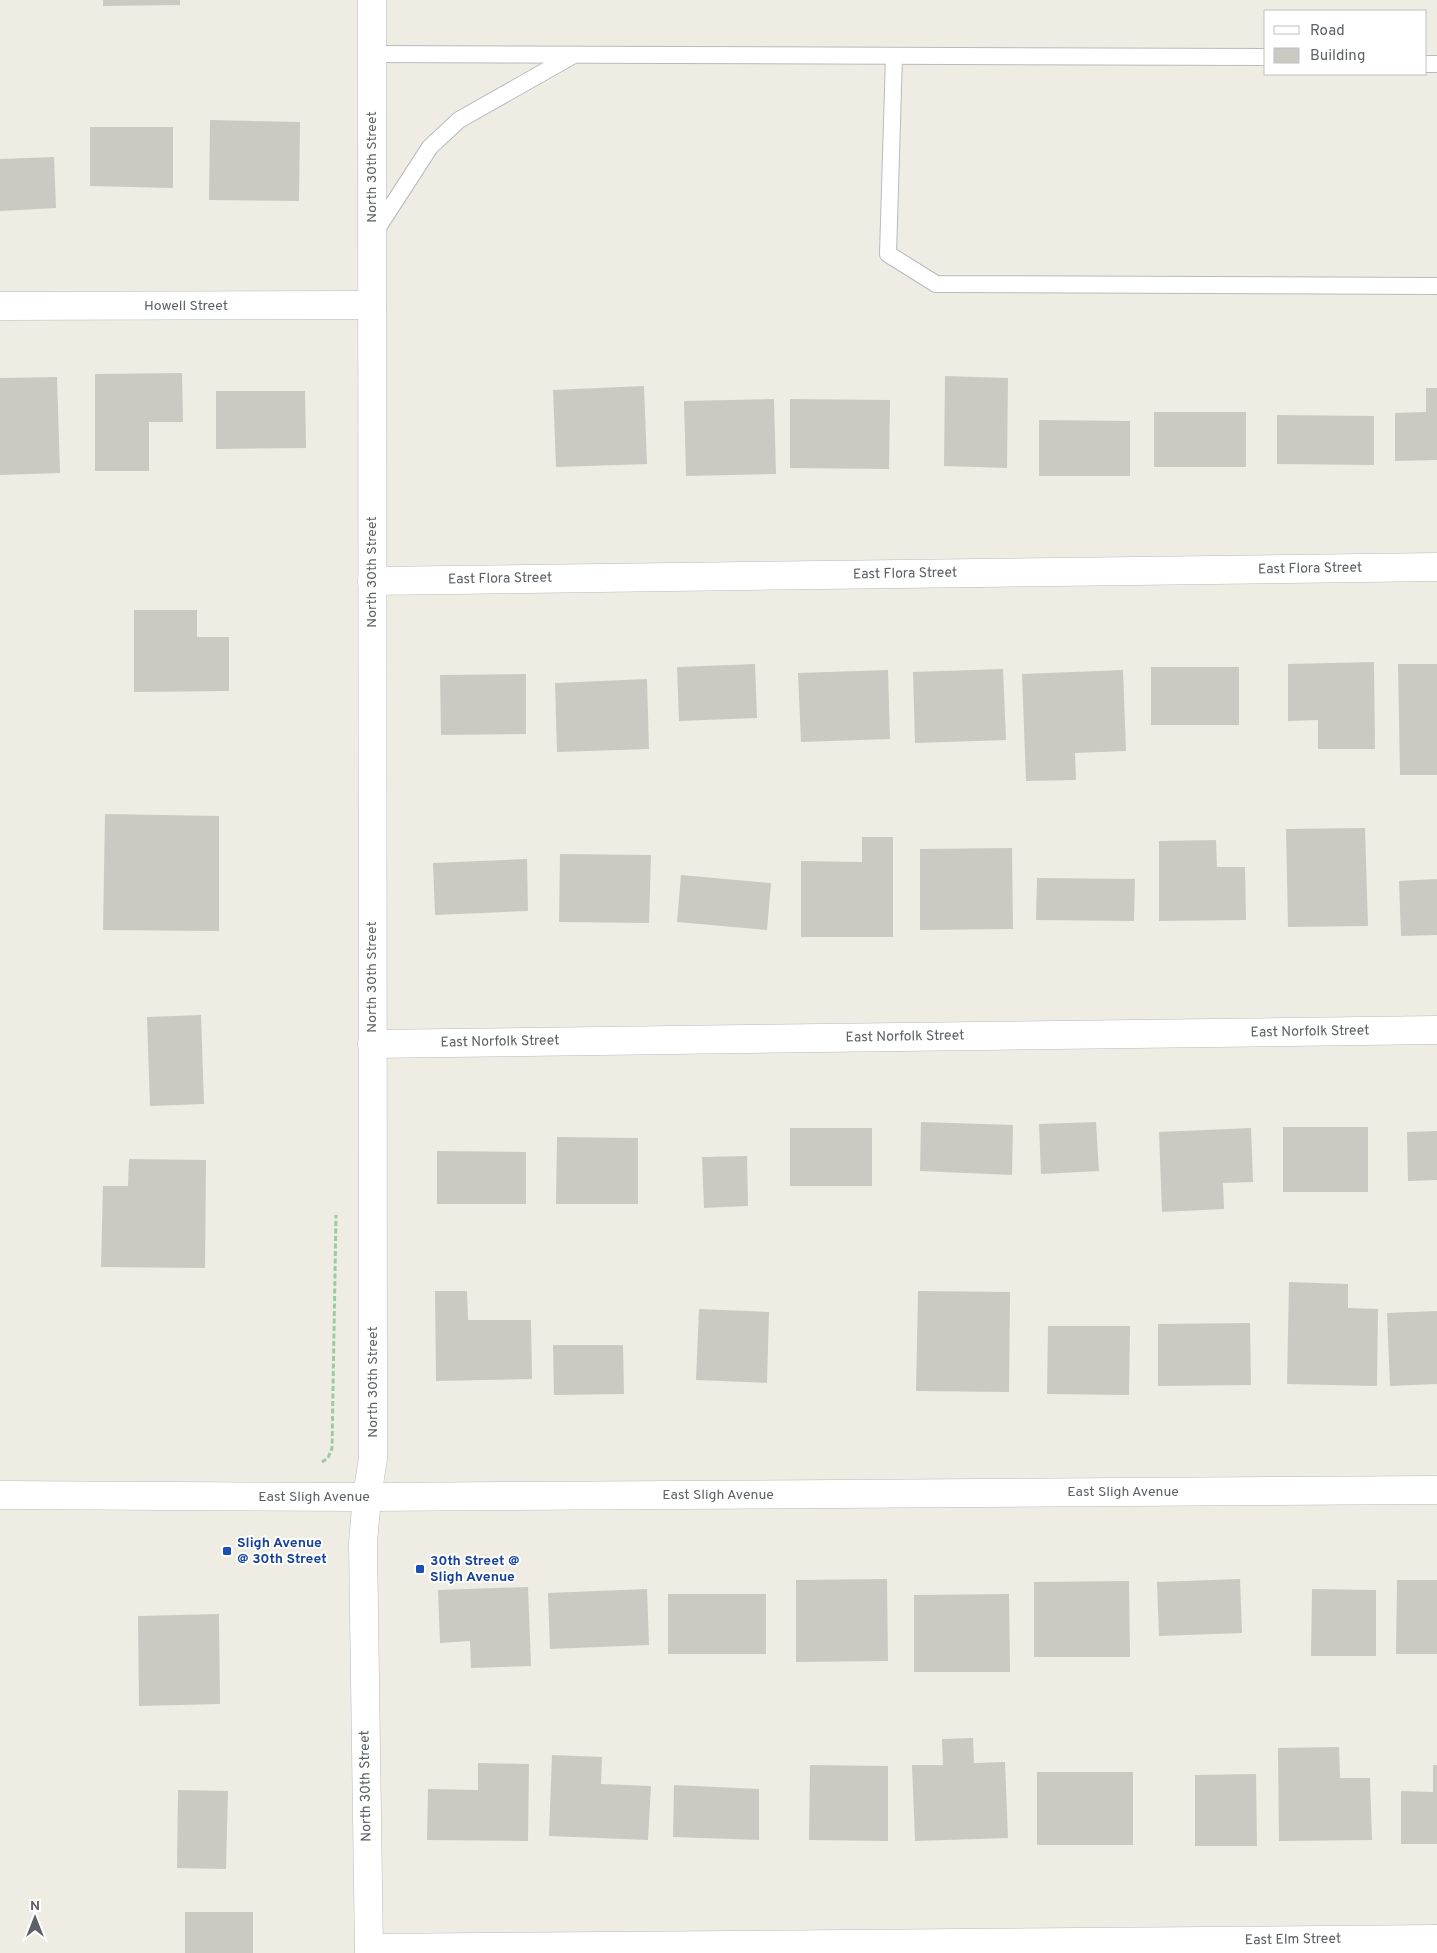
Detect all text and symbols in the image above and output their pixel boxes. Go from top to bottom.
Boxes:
legend [1264,10,1427,75]
text: Road [1310,22,1345,41]
text: Building [1310,47,1365,66]
street label: North 30th Street [364,111,381,223]
street label: Howell Street [144,298,228,315]
street label: North 30th Street [364,516,381,628]
street label: East Flora Street [1258,560,1362,578]
street label: East Flora Street [853,565,957,583]
street label: East Flora Street [448,570,552,588]
street label: North 30th Street [364,921,381,1033]
street label: East Norfolk Street [1250,1022,1370,1042]
street label: East Norfolk Street [845,1027,965,1047]
street label: East Norfolk Street [440,1032,560,1052]
street label: North 30th Street [365,1326,382,1438]
street label: East Sligh Avenue [1067,1484,1179,1501]
street label: East Sligh Avenue [662,1487,774,1504]
street label: East Sligh Avenue [258,1489,370,1506]
place label: Sligh Avenue @ 30th Street [237,1535,327,1568]
marker: Sligh Avenue @ 30th Street [221,1545,233,1557]
place label: 30th Street @ Sligh Avenue [430,1553,520,1586]
marker: 30th Street @ Sligh Avenue [414,1563,426,1575]
street label: North 30th Street [357,1730,375,1842]
north arrow [10,1893,60,1943]
text: N [30,1898,40,1915]
street label: East Elm Street [1245,1931,1341,1949]

